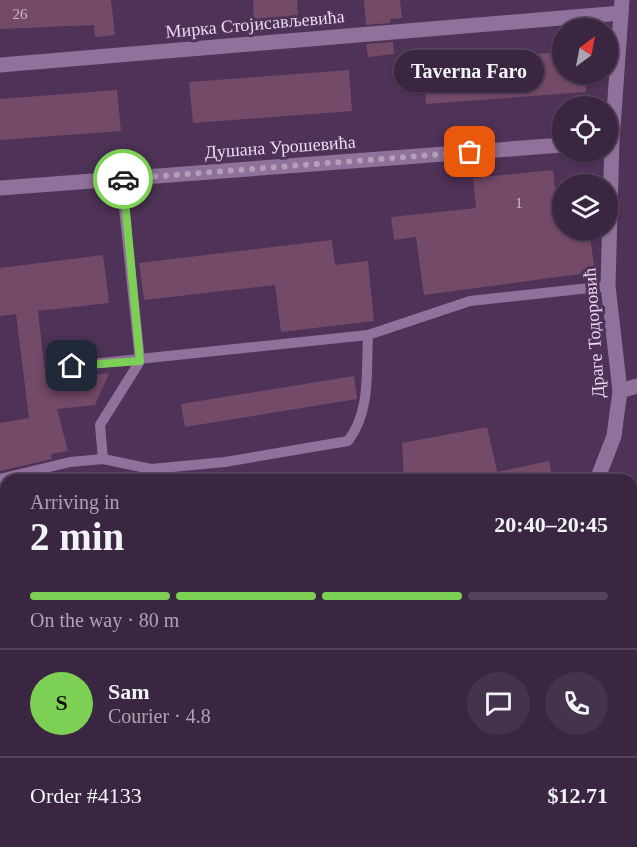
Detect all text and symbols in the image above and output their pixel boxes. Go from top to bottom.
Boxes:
house number: 26 [13,6,28,22]
street label: Мирка Стојисављевића [165,6,345,42]
north arrow [552,18,618,84]
map controls [552,18,618,240]
callout: Taverna Faro [395,50,545,92]
text: Taverna Faro [411,60,527,82]
button: locate [552,96,618,162]
pin [444,126,495,177]
street label: Душана Урошевића [204,132,356,162]
icon: bag [453,135,486,168]
courier [93,149,153,209]
icon: car [107,163,140,196]
button: layers [552,174,618,240]
house number: 1 [515,195,523,211]
street label: Драге Тодоровић [579,267,609,399]
pin [46,340,97,391]
icon: home [55,349,88,382]
text: Arriving in [30,491,119,513]
text: 20:40–20:45 [494,512,608,537]
text: 2 min [30,515,124,558]
text: On the way · 80 m [30,609,179,631]
button: chat [467,672,530,735]
button: phone [545,672,608,735]
text: Sam [108,679,150,704]
text: S [55,690,68,715]
text: Courier · 4.8 [108,705,211,727]
text: Order #4133 [30,783,142,808]
text: $12.71 [548,783,608,808]

